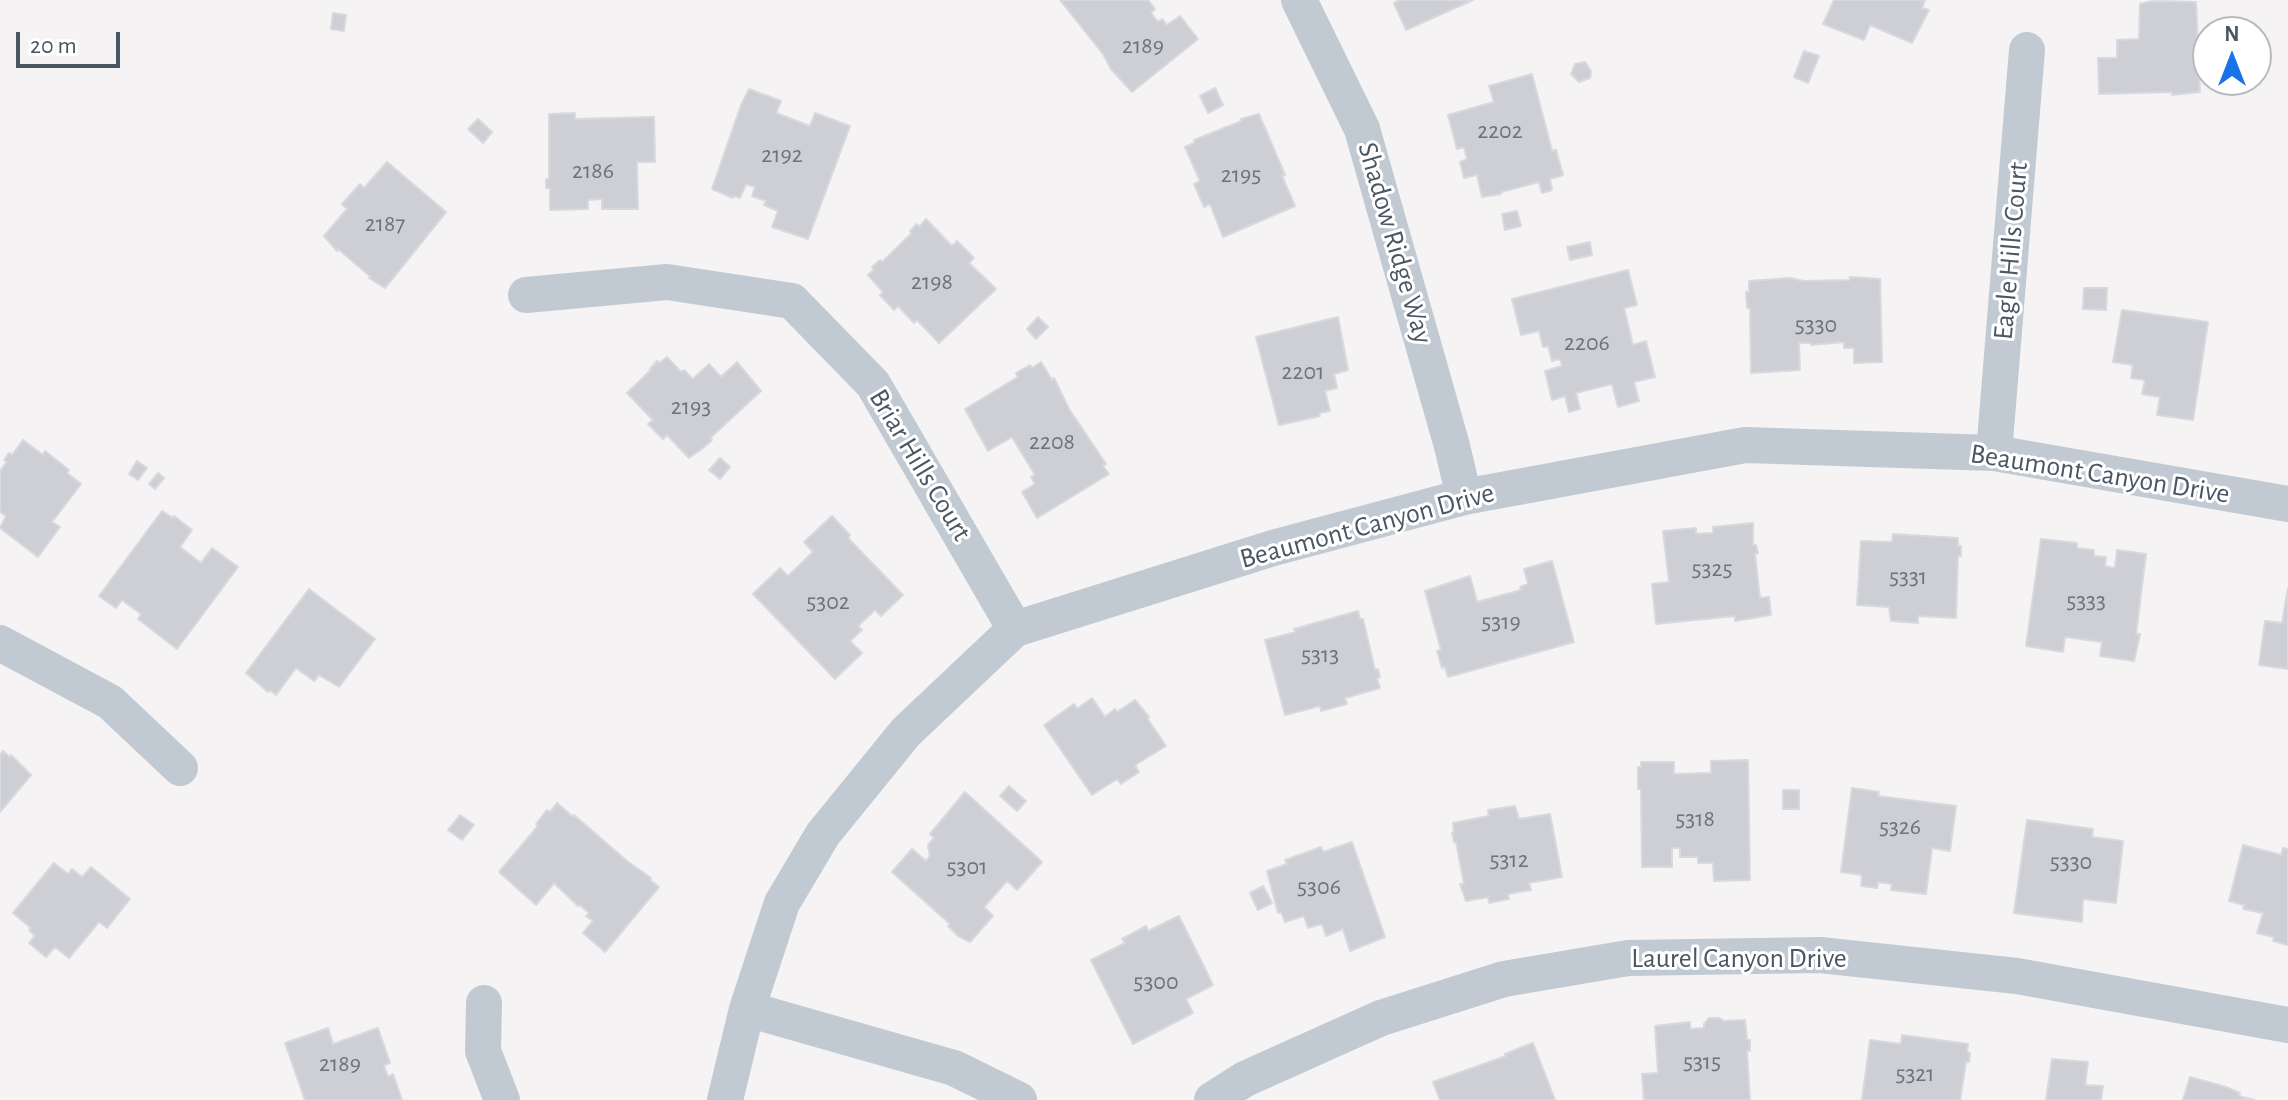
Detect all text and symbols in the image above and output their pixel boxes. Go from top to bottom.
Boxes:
scale bar [20,16,124,66]
north arrow [2192,16,2272,96]
text: N [2224,23,2240,45]
house number: 2189 [1122,32,1164,60]
text: 20 m [30,34,77,58]
house number: 2202 [1477,117,1523,145]
street label: Shadow Ridge Way [1350,139,1440,347]
house number: 2192 [761,141,803,169]
house number: 2186 [572,157,614,185]
house number: 2195 [1221,161,1261,189]
street label: Eagle Hills Court [1986,161,2036,341]
house number: 2187 [365,210,405,238]
house number: 2198 [911,268,953,296]
house number: 5330 [1795,311,1837,339]
house number: 2206 [1564,329,1610,357]
house number: 2201 [1282,358,1324,386]
street label: Briar Hills Court [861,383,979,547]
house number: 2193 [671,393,711,421]
house number: 2208 [1029,428,1075,456]
street label: Beaumont Canyon Drive [1968,437,2232,511]
street label: Beaumont Canyon Drive [1236,476,1498,576]
house number: 5325 [1692,555,1732,583]
house number: 5331 [1889,563,1927,591]
house number: 5333 [2066,587,2106,615]
house number: 5302 [806,588,850,616]
house number: 5319 [1481,608,1521,636]
house number: 5313 [1301,641,1339,669]
house number: 5318 [1675,805,1715,833]
house number: 5326 [1879,813,1921,841]
house number: 5312 [1489,846,1529,874]
house number: 5330 [2050,848,2092,876]
house number: 5301 [947,853,987,881]
house number: 5306 [1297,873,1341,901]
street label: Laurel Canyon Drive [1631,942,1847,976]
house number: 5300 [1133,968,1179,996]
house number: 5315 [1683,1048,1721,1076]
house number: 2189 [319,1050,361,1078]
house number: 5321 [1895,1060,1935,1088]

